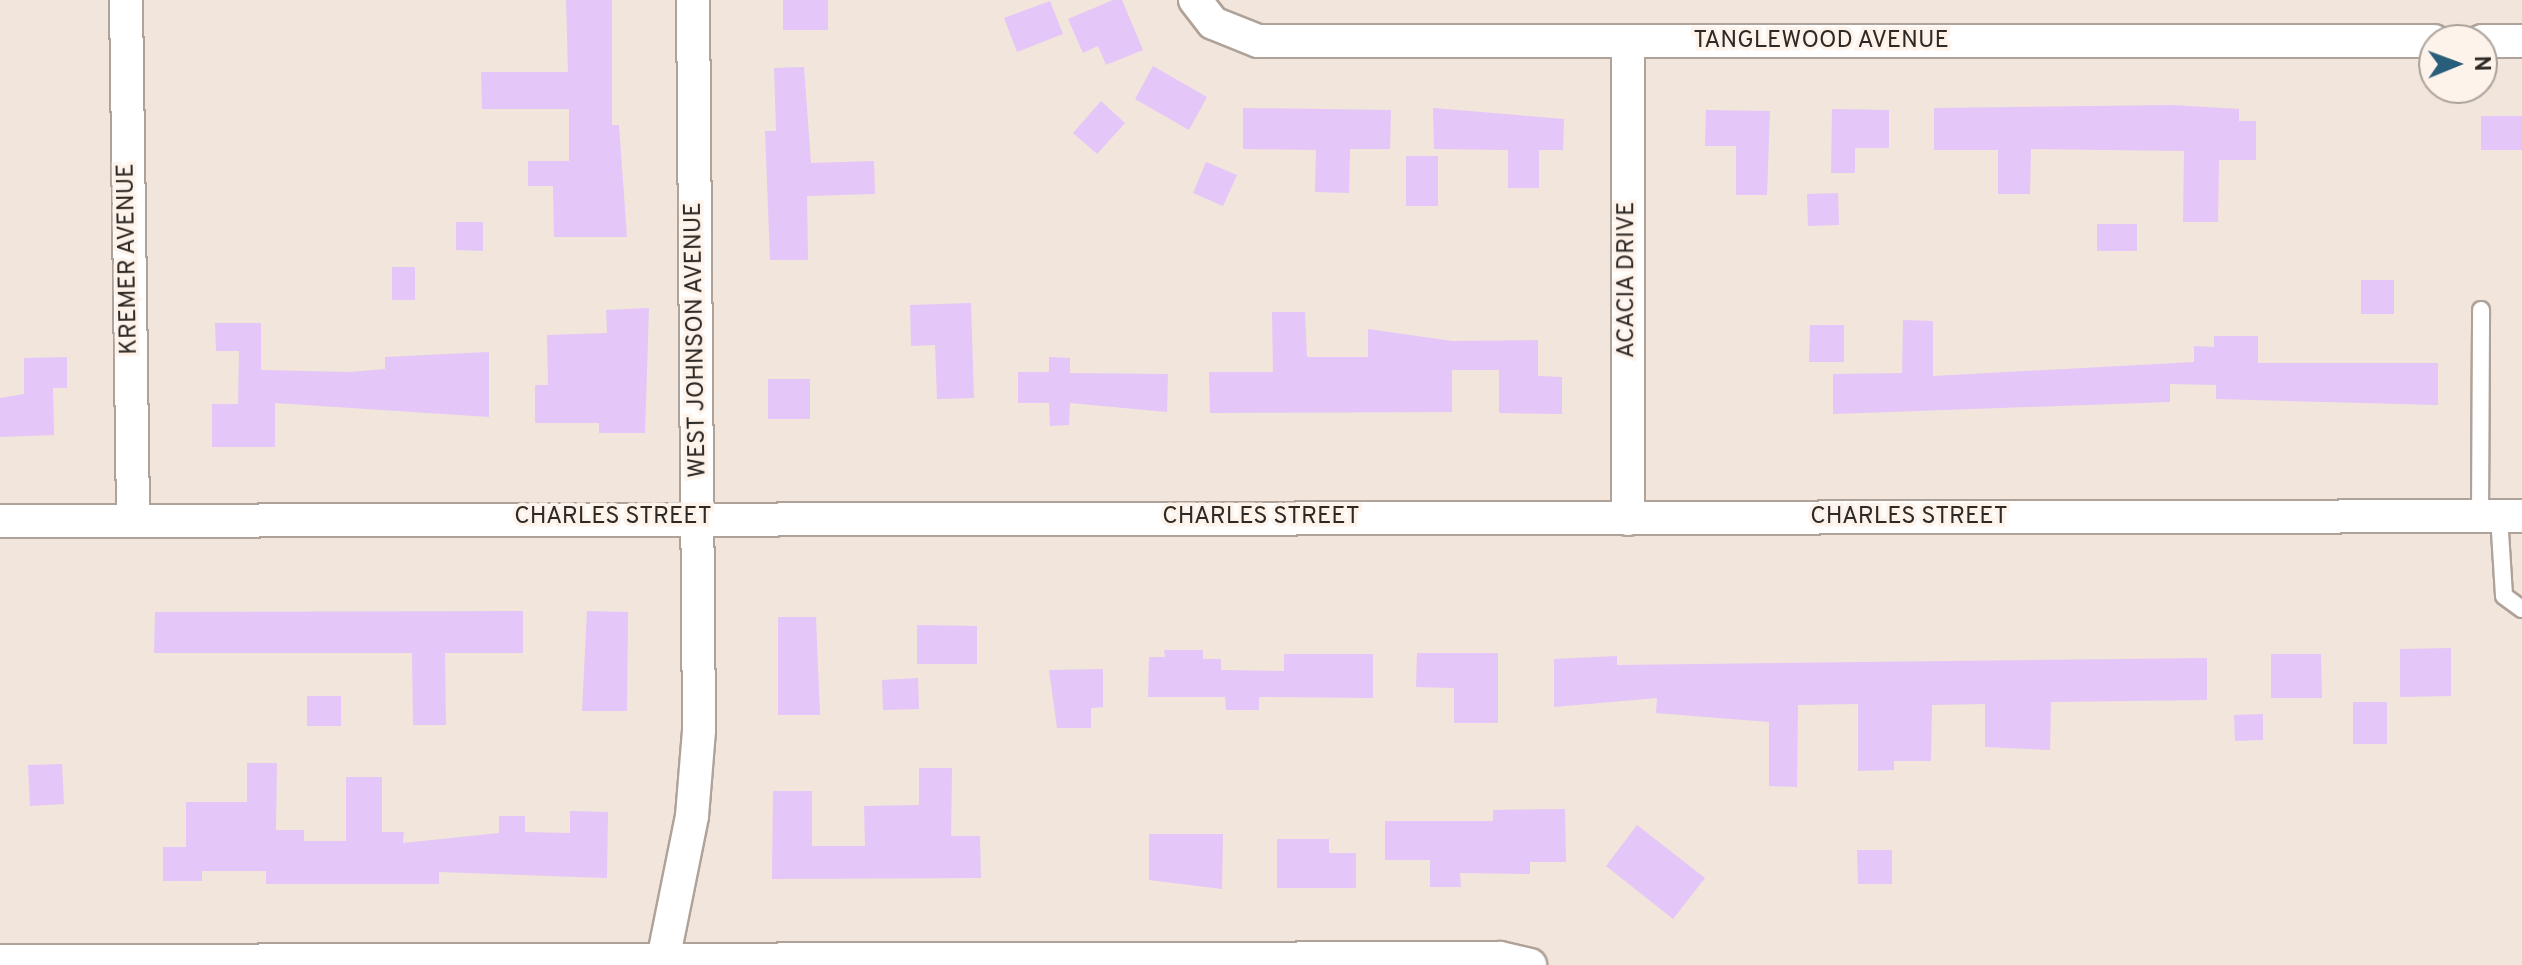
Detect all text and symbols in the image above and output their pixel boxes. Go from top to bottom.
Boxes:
north arrow [2418,24,2498,104]
street label: TANGLEWOOD AVENUE [1693,28,1949,56]
text: N [2467,55,2494,72]
street label: KREMER AVENUE [113,163,145,355]
street label: WEST JOHNSON AVENUE [680,201,714,479]
street label: ACACIA DRIVE [1614,201,1642,359]
street label: CHARLES STREET [514,504,712,532]
street label: CHARLES STREET [1162,504,1360,532]
street label: CHARLES STREET [1810,504,2008,532]

